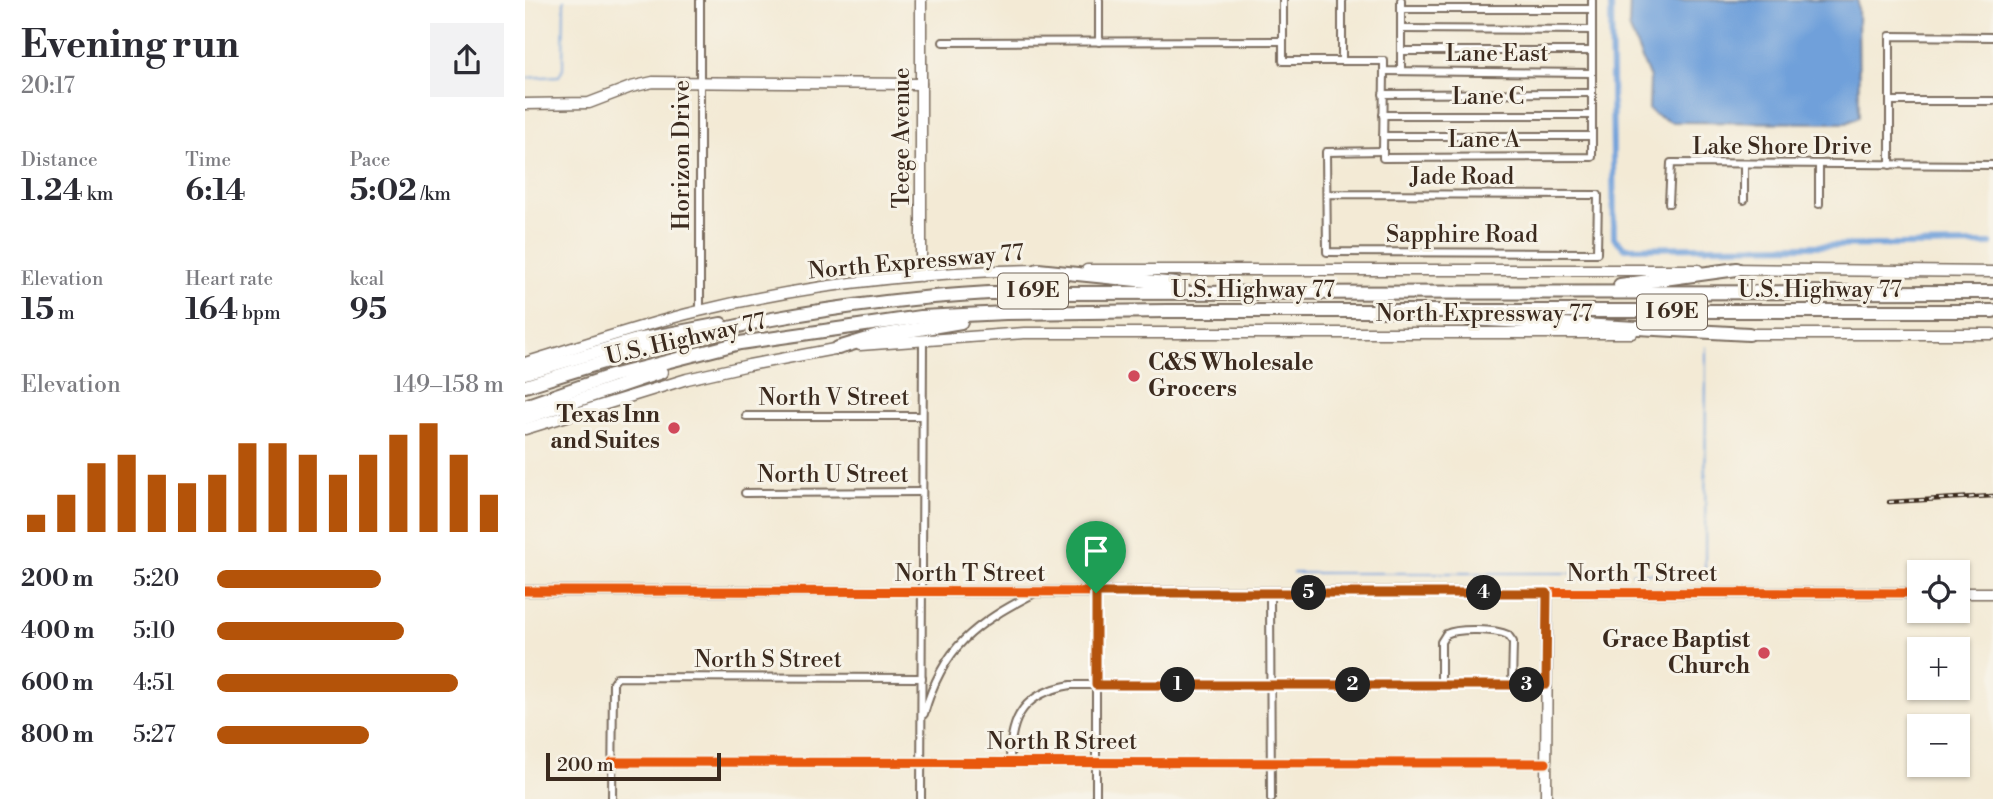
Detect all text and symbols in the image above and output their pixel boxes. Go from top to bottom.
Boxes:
text: Evening run [21,22,239,69]
button: share [430,23,504,97]
street label: Lane East [1446,40,1548,68]
street label: Teege Avenue [888,67,916,209]
text: 20:17 [21,72,75,100]
street label: Horizon Drive [668,80,696,230]
street label: Lane C [1452,83,1524,111]
street label: Lane A [1448,126,1522,154]
street label: Lake Shore Drive [1692,133,1872,161]
text: Distance [21,148,98,172]
text: Time [185,148,231,172]
text: Pace [350,148,390,172]
street label: Jade Road [1409,163,1514,191]
text: 1.24 [21,172,83,210]
text: 6:14 [185,172,246,210]
text: 5:02 [350,172,417,210]
text: km [83,182,113,206]
text: /km [417,182,451,206]
street label: Sapphire Road [1386,221,1538,249]
street label: North Expressway 77 [807,239,1025,285]
text: Elevation [21,267,103,291]
text: Heart rate [185,267,273,291]
text: kcal [350,267,384,291]
road number: I 69E [998,274,1068,308]
street label: U.S. Highway 77 [1171,276,1335,304]
street label: U.S. Highway 77 [1738,276,1902,304]
text: 15 [21,291,54,329]
text: 164 [185,291,238,329]
text: 95 [350,291,387,329]
road number: I 69E [1637,294,1707,330]
street label: North Expressway 77 [1376,300,1593,328]
text: m [54,301,75,325]
text: bpm [238,301,281,325]
street label: U.S. Highway 77 [603,307,769,371]
place label: C&S Wholesale Grocers [1148,349,1314,403]
marker: C&S Wholesale Grocers [1126,368,1142,384]
text: Elevation [21,371,121,399]
text: 149–158 m [393,371,504,399]
street label: North V Street [759,384,909,412]
place label: Texas Inn and Suites [550,401,660,455]
marker: Texas Inn and Suites [666,420,682,436]
street label: North U Street [757,461,909,489]
pin [1066,521,1126,593]
icon: arrive [1077,532,1115,570]
street label: North T Street [895,560,1045,588]
street label: North T Street [1567,560,1717,588]
map controls [1907,560,1970,777]
button: locate [1907,560,1970,623]
text: 200 m [21,565,93,593]
text: 5:20 [133,565,179,593]
pin: 5 [1291,576,1327,610]
pin: 4 [1467,576,1501,610]
text: 5 [1303,580,1314,604]
text: 4 [1477,580,1490,604]
text: 400 m [21,617,94,645]
text: 5:10 [133,617,175,645]
place label: Grace Baptist Church [1602,626,1751,680]
button: + [1907,637,1970,700]
marker: Grace Baptist Church [1756,645,1772,661]
street label: North S Street [694,646,842,674]
pin: 1 [1161,668,1195,702]
pin: 2 [1335,668,1371,702]
pin: 3 [1509,668,1545,702]
text: 600 m [21,669,94,697]
text: 4:51 [133,669,174,697]
text: 1 [1173,672,1182,696]
text: 2 [1347,672,1358,696]
text: 3 [1521,672,1532,696]
button: − [1907,714,1970,777]
text: 800 m [21,721,94,749]
text: 5:27 [133,721,175,749]
street label: North R Street [987,728,1137,756]
scale bar [546,750,721,782]
text: 200 m [557,753,614,777]

